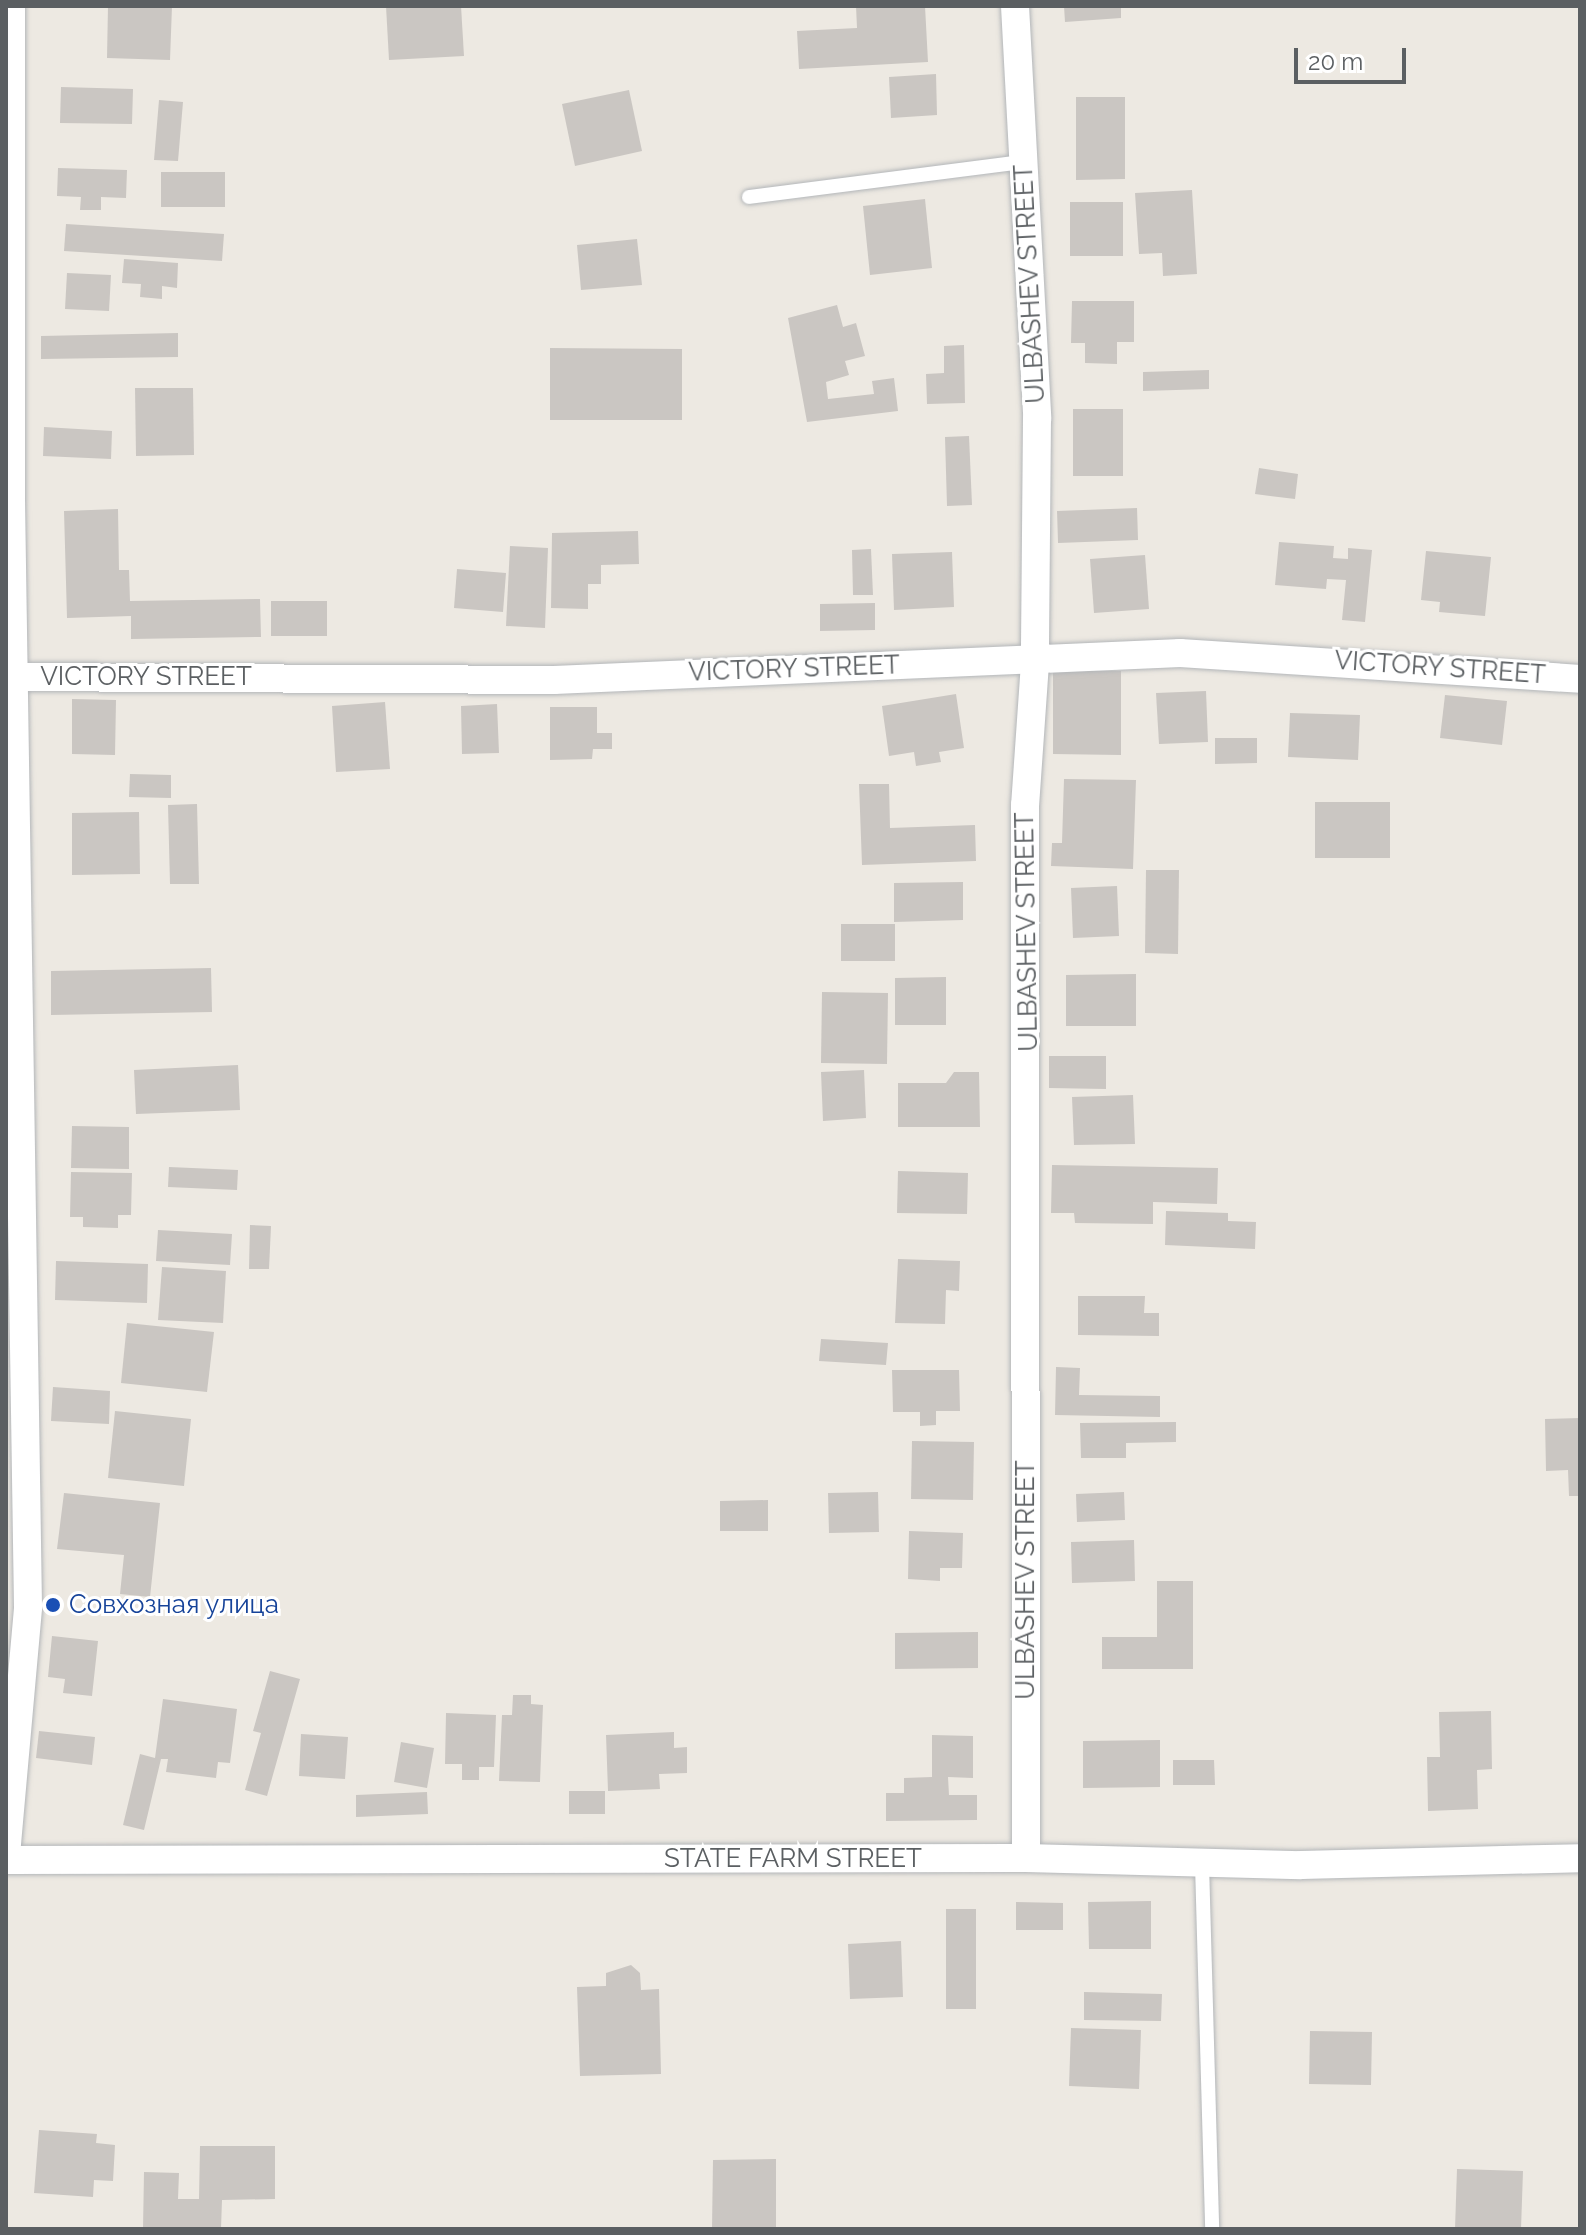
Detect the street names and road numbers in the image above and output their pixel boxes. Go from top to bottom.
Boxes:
street label: ULBASHEV STREET [1008,163,1052,405]
street label: VICTORY STREET [1333,645,1547,691]
street label: VICTORY STREET [687,650,901,688]
street label: VICTORY STREET [40,661,252,693]
street label: ULBASHEV STREET [1009,812,1045,1052]
street label: ULBASHEV STREET [1010,1460,1042,1700]
street label: STATE FARM STREET [664,1843,922,1875]

